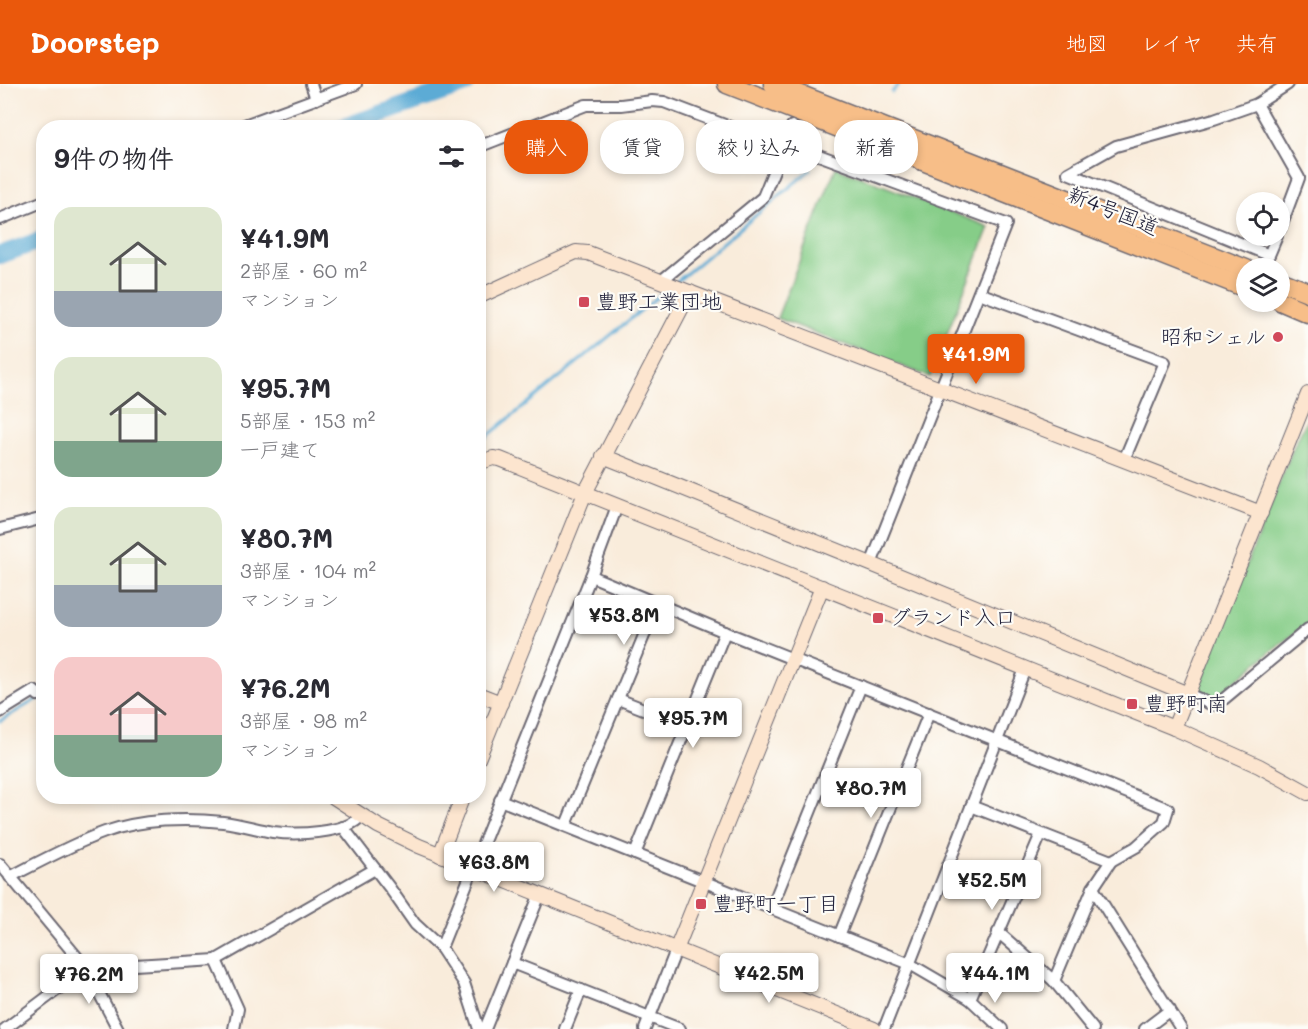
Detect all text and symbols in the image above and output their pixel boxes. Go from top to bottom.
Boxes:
text: Doorstep [30,24,160,60]
text: 地図 [1066,29,1108,56]
text: レイヤ [1141,29,1203,56]
text: 共有 [1236,29,1278,56]
chip: 購入 [504,120,588,174]
chip: 賃貸 [600,120,684,174]
chip: 絞り込み [696,120,822,174]
chip: 新着 [834,120,918,174]
icon: filters [435,140,468,173]
text: 9件の物件 [54,141,174,175]
street label: 新4号国道 [1064,179,1163,240]
map controls [1236,192,1290,312]
button: locate [1236,192,1290,246]
text: ¥41.9M [240,221,330,255]
icon: home [102,231,174,303]
text: 2部屋 · 60 m² [240,257,367,283]
button: layers [1236,258,1290,312]
text: マンション [240,286,339,312]
place label: 豊野工業団地 [596,287,722,314]
marker: 豊野工業団地 [577,295,591,309]
place label: 昭和シェル [1161,322,1266,349]
marker: 昭和シェル [1271,330,1285,344]
pin: ¥41.9M [927,334,1025,385]
text: ¥41.9M [942,340,1011,366]
text: ¥95.7M [240,371,331,405]
icon: home [102,381,174,453]
text: 5部屋 · 153 m² [240,407,375,433]
text: 一戸建て [240,436,320,462]
text: ¥80.7M [240,521,333,555]
icon: home [102,531,174,603]
text: 3部屋 · 104 m² [240,557,376,583]
text: マンション [240,586,339,612]
pin: ¥53.8M [575,595,673,646]
text: ¥53.8M [588,601,660,627]
place label: グランド入口 [890,603,1016,630]
marker: グランド入口 [871,611,885,625]
text: ¥76.2M [240,671,331,705]
icon: home [102,681,174,753]
place label: 豊野町南 [1144,689,1228,716]
marker: 豊野町南 [1125,697,1139,711]
pin: ¥95.7M [644,698,742,749]
text: ¥95.7M [658,704,728,730]
text: 3部屋 · 98 m² [240,707,367,733]
text: マンション [240,736,339,762]
pin: ¥80.7M [822,768,920,819]
text: ¥80.7M [835,774,907,800]
pin: ¥63.8M [445,842,543,893]
text: ¥63.8M [458,848,530,874]
pin: ¥52.5M [943,860,1041,911]
text: ¥52.5M [957,866,1027,892]
place label: 豊野町一丁目 [713,889,839,916]
marker: 豊野町一丁目 [694,897,708,911]
pin: ¥42.5M [720,953,818,1004]
pin: ¥44.1M [946,953,1044,1004]
pin: ¥76.2M [40,954,138,1005]
text: ¥42.5M [734,959,804,985]
text: ¥44.1M [960,959,1030,985]
text: ¥76.2M [54,960,124,986]

